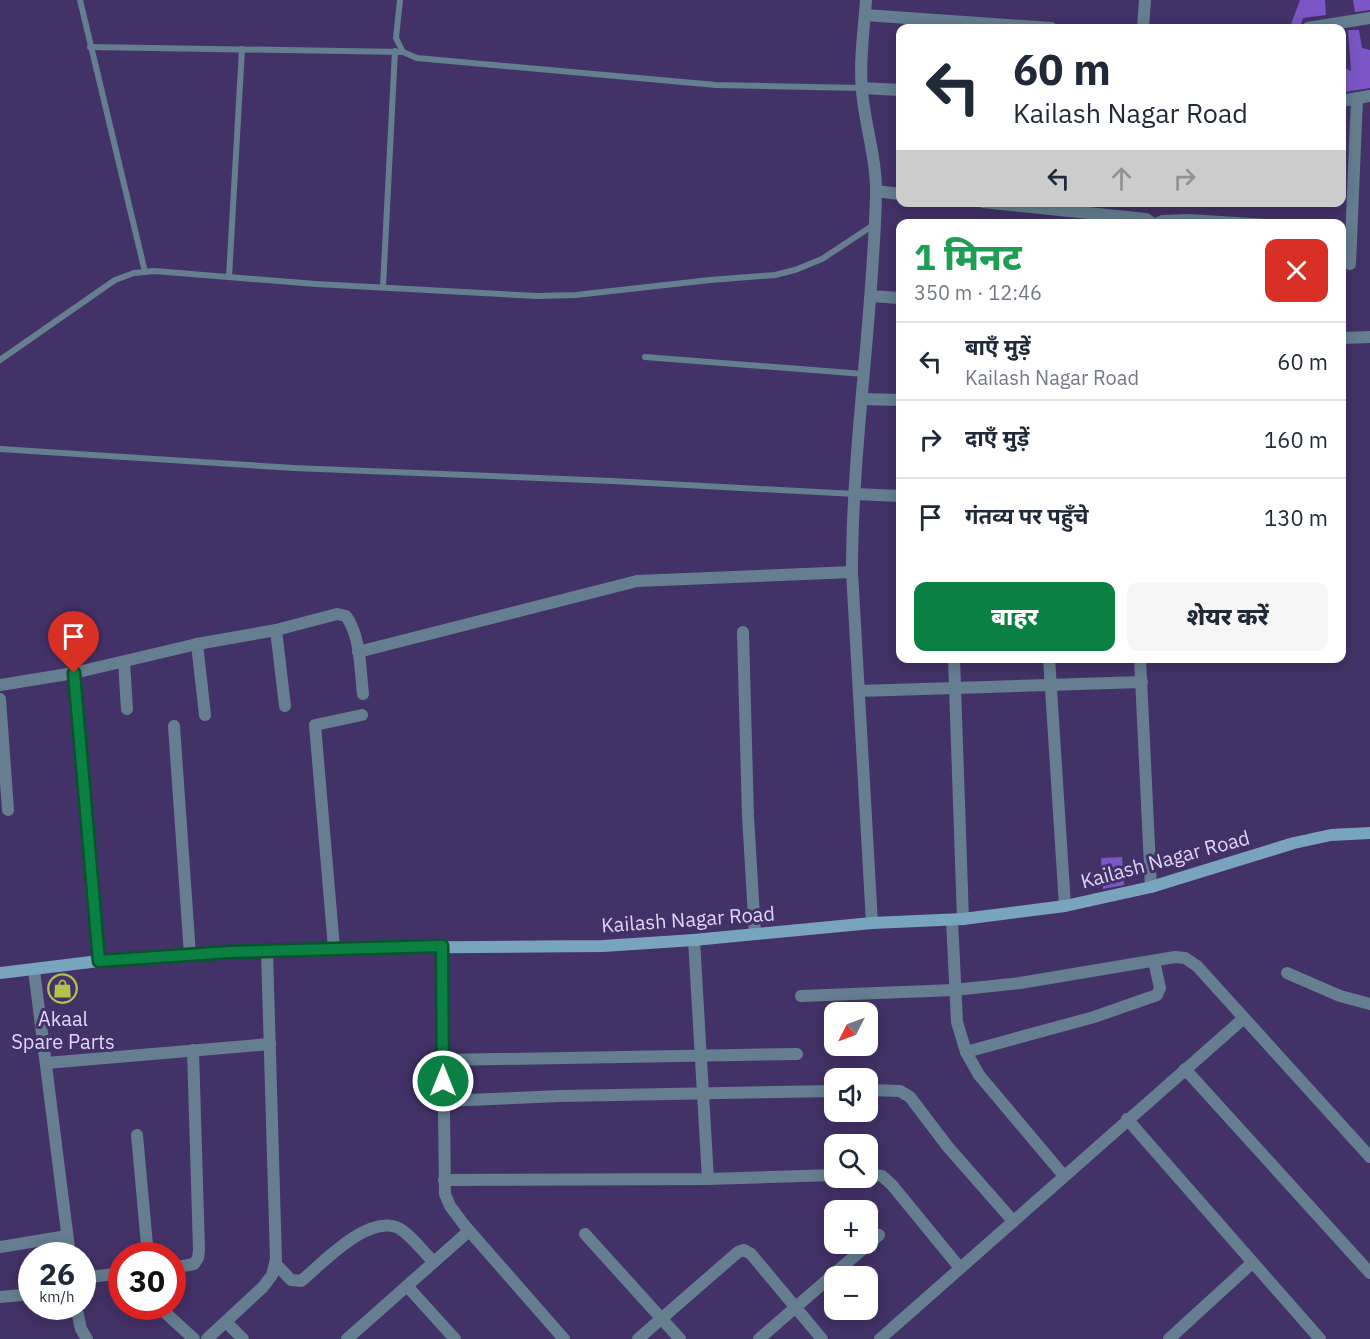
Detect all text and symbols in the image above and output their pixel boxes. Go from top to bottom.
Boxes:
text: 60 m [1013,42,1111,97]
icon: left [914,48,992,126]
text: Kailash Nagar Road [1013,95,1248,130]
icon: left [1042,162,1075,195]
icon: ahead [1105,162,1138,195]
icon: right [1168,162,1201,195]
text: 1 मिनट [914,233,1022,280]
button: close [1265,239,1328,302]
text: 350 m · 12:46 [914,279,1042,306]
text: बाएँ मुड़ें [965,332,1031,361]
icon: left [914,345,947,378]
text: 60 m [1277,347,1328,376]
text: Kailash Nagar Road [965,364,1139,391]
icon: right [914,423,947,456]
text: दाएँ मुड़ें [965,423,1029,452]
text: 160 m [1264,425,1328,454]
icon: arrive [914,501,947,534]
text: गंतव्य पर पहुँचे [965,501,1089,530]
text: 130 m [1264,503,1328,532]
button: बाहर [914,582,1115,651]
button: शेयर करें [1127,582,1328,651]
pin [48,611,99,673]
icon: arrive [57,620,90,653]
street label: Kailash Nagar Road [1077,823,1253,895]
street label: Kailash Nagar Road [600,899,776,939]
shop icon: Akaal Spare Parts [47,972,79,1004]
north arrow [824,1002,878,1056]
map controls [824,1002,878,1320]
place label: Akaal Spare Parts [11,1005,115,1055]
position arrow [411,1049,475,1113]
button: sound [824,1068,878,1122]
button: search [824,1134,878,1188]
button: + [824,1200,878,1254]
speed limit sign: 30 [108,1242,186,1320]
text: 26 [39,1254,75,1293]
button: − [824,1266,878,1320]
text: km/h [39,1287,75,1306]

